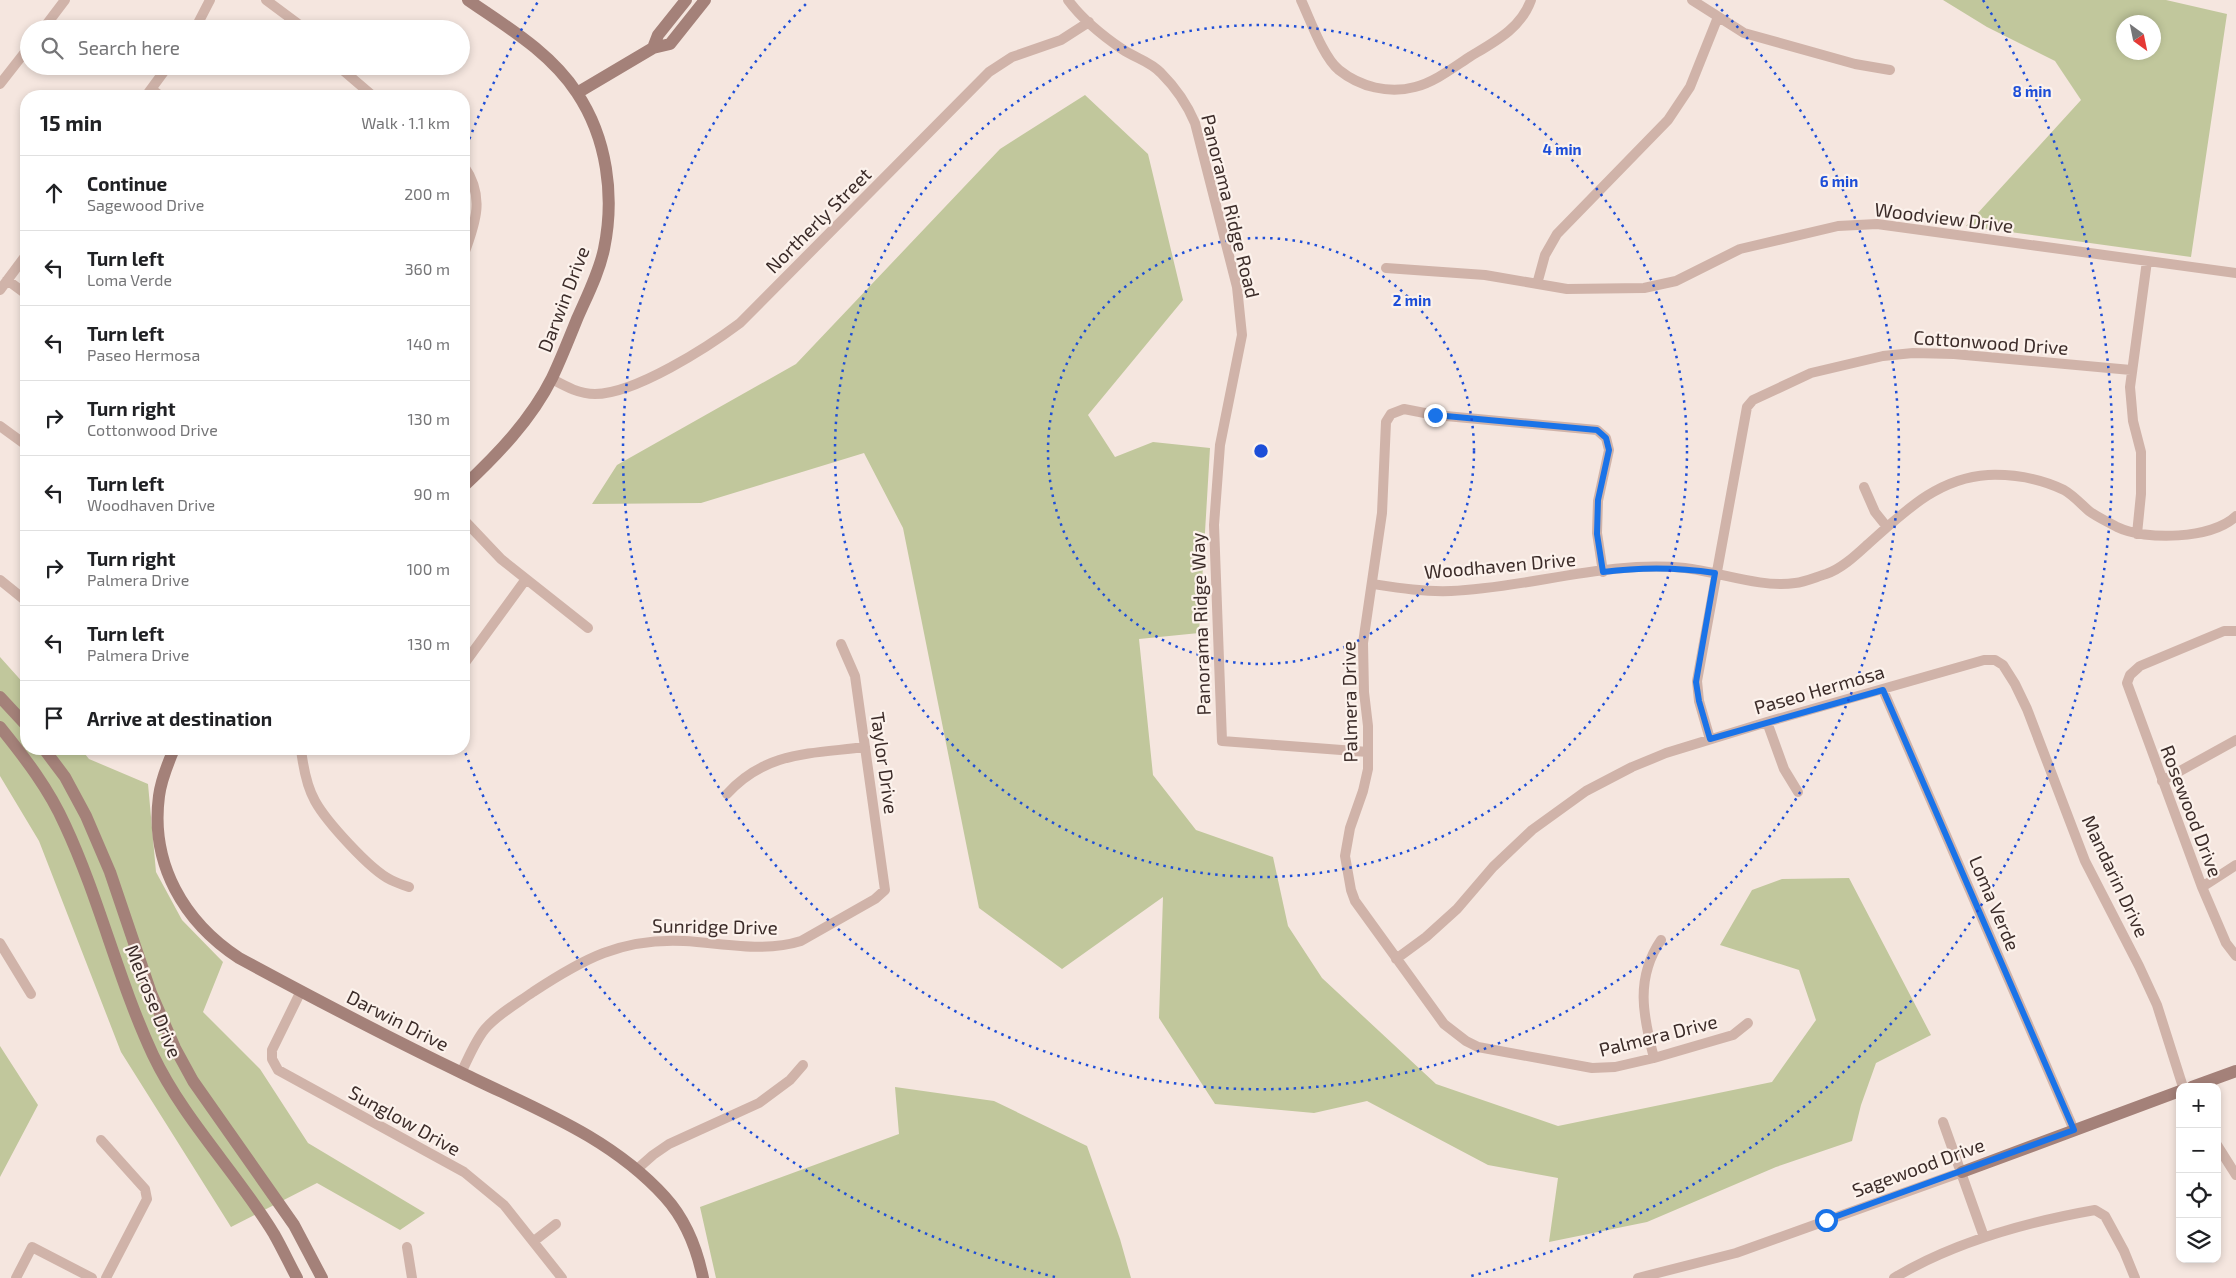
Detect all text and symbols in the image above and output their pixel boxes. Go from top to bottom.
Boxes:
north arrow [2116,15,2161,60]
search box [20,20,470,75]
icon: search [38,34,66,62]
text: Search here [78,36,180,59]
text: 8 min [2013,82,2051,100]
text: 15 min [40,110,102,135]
street label: Panorama Ridge Road [1197,112,1265,300]
text: Walk · 1.1 km [361,113,450,132]
text: 4 min [1542,140,1582,158]
street label: Northerly Street [760,162,876,278]
text: Continue [87,172,167,195]
text: 6 min [1820,172,1858,190]
icon: ahead [40,179,68,207]
text: 200 m [404,184,450,203]
text: Sagewood Drive [87,195,204,214]
street label: Woodview Drive [1873,197,2015,237]
street label: Darwin Drive [532,243,594,355]
text: Turn left [87,247,164,270]
icon: left [40,254,68,282]
text: 360 m [405,259,450,278]
text: Loma Verde [87,270,172,289]
text: 2 min [1393,291,1431,309]
text: Turn left [87,322,164,345]
street label: Cottonwood Drive [1913,325,2069,359]
icon: left [40,329,68,357]
text: 140 m [407,334,450,353]
text: Paseo Hermosa [87,345,200,364]
text: Turn right [87,397,175,420]
icon: right [40,404,68,432]
route end [1424,404,1447,427]
text: 130 m [408,409,450,428]
text: Cottonwood Drive [87,420,218,439]
centre of rings [1252,442,1270,460]
text: Turn left [87,472,164,495]
icon: left [40,479,68,507]
text: 90 m [414,484,450,503]
text: Woodhaven Drive [87,495,215,514]
street label: Panorama Ridge Way [1185,532,1215,716]
text: Turn right [87,547,175,570]
street label: Woodhaven Drive [1423,547,1577,583]
icon: right [40,554,68,582]
text: 100 m [407,559,450,578]
text: Palmera Drive [87,570,189,589]
text: Turn left [87,622,164,645]
icon: left [40,629,68,657]
text: 130 m [408,634,450,653]
street label: Palmera Drive [1336,641,1362,763]
text: Palmera Drive [87,645,189,664]
street label: Paseo Hermosa [1751,659,1887,719]
icon: arrive [40,704,68,732]
text: Arrive at destination [87,707,272,730]
street label: Taylor Drive [866,711,904,815]
street label: Rosewood Drive [2156,742,2228,880]
street label: Mandarin Drive [2078,811,2154,941]
street label: Loma Verde [1965,852,2025,954]
street label: Sunridge Drive [652,913,778,939]
street label: Melrose Drive [121,941,187,1061]
street label: Darwin Drive [343,984,453,1056]
street label: Palmera Drive [1596,1009,1720,1061]
street label: Sunglow Drive [345,1080,465,1160]
map controls [2176,1083,2221,1263]
button: + [2176,1083,2221,1128]
button: − [2176,1128,2221,1173]
street label: Sagewood Drive [1849,1132,1987,1202]
button: locate [2176,1173,2221,1218]
route start [1815,1209,1838,1232]
button: layers [2176,1218,2221,1263]

